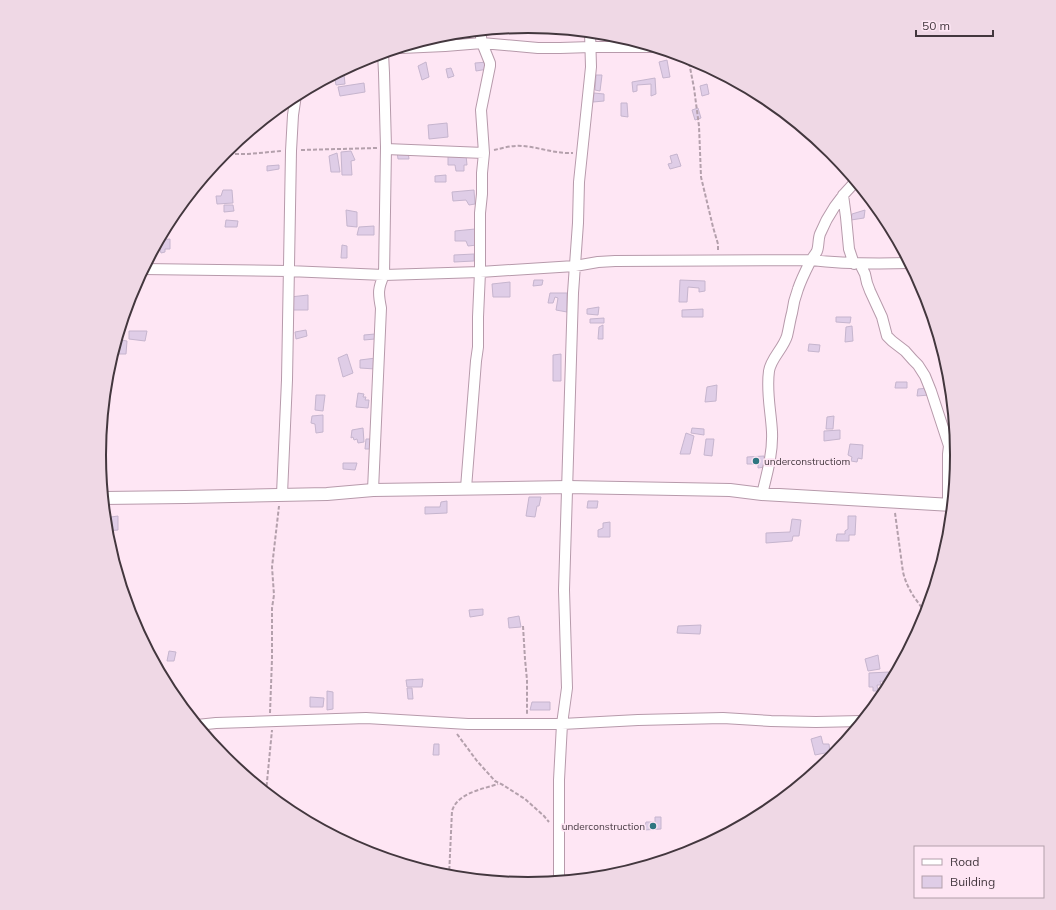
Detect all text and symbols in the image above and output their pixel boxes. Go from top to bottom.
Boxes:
scale bar [916,12,993,38]
text: 50 m [922,18,950,33]
place label: underconstructiom [764,455,850,468]
marker: underconstructiom [751,456,761,466]
place label: underconstruction [562,820,645,833]
marker: underconstruction [648,821,658,831]
legend [914,846,1044,898]
text: Road [950,854,979,869]
text: Building [950,874,995,889]

